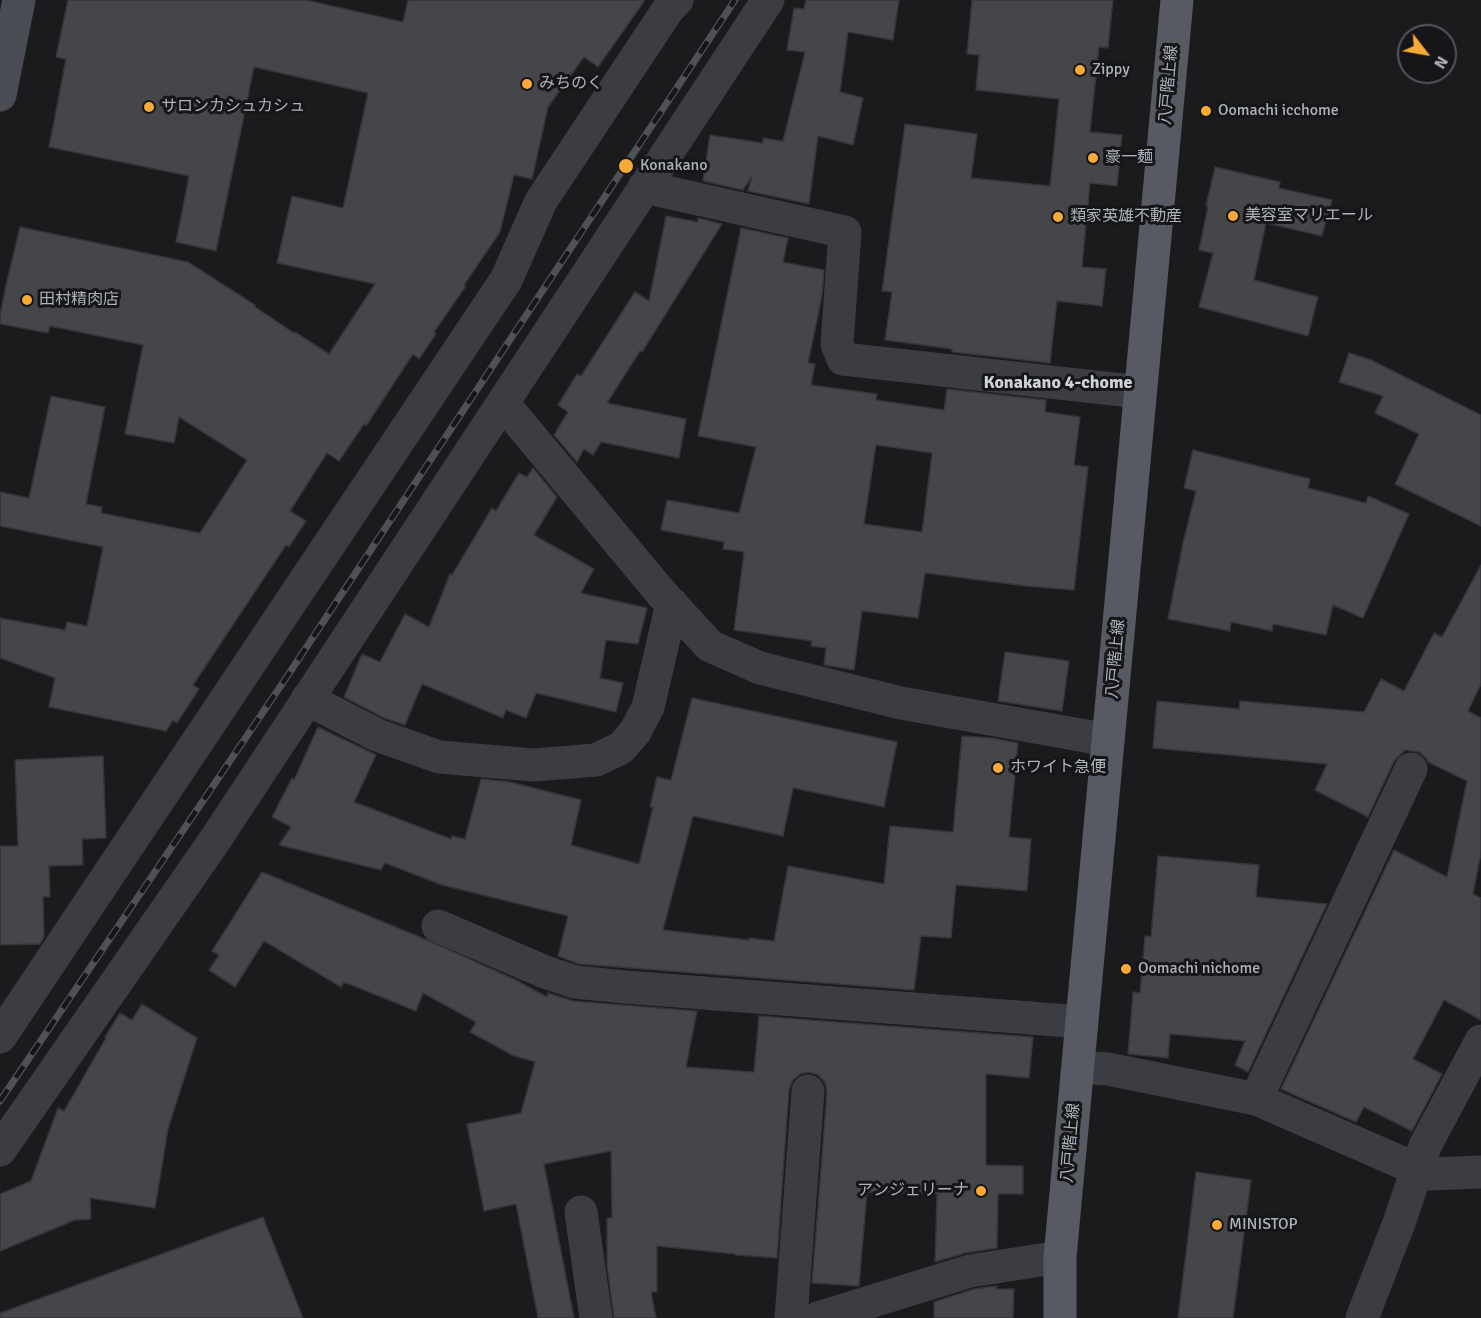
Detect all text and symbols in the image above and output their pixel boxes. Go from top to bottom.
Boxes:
north arrow [1397,24,1457,84]
street label: 八戸階上線 [1156,44,1182,126]
text: N [1429,52,1452,72]
place label: Zippy [1092,60,1130,80]
marker: Zippy [1073,63,1087,77]
place label: みちのく [539,74,603,94]
marker: みちのく [520,77,534,91]
place label: サロンカシュカシュ [161,97,305,117]
marker: サロンカシュカシュ [142,100,156,114]
place label: Oomachi icchome [1218,101,1339,121]
marker: Oomachi icchome [1199,104,1213,118]
place label: 豪一麺 [1105,148,1153,168]
marker: 豪一麺 [1086,151,1100,165]
place label: Konakano [640,156,708,176]
marker: Konakano [617,157,635,175]
place label: 美容室マリエール [1245,206,1373,226]
place label: 類家英雄不動産 [1070,207,1182,227]
marker: 美容室マリエール [1226,209,1240,223]
marker: 類家英雄不動産 [1051,210,1065,224]
place label: 田村精肉店 [39,290,119,310]
marker: 田村精肉店 [20,293,34,307]
district label: Konakano 4-chome [984,372,1132,394]
street label: 八戸階上線 [1103,618,1129,700]
place label: ホワイト急便 [1010,758,1106,778]
marker: ホワイト急便 [991,761,1005,775]
place label: Oomachi nichome [1138,959,1260,979]
marker: Oomachi nichome [1119,962,1133,976]
street label: 八戸階上線 [1058,1102,1084,1184]
place label: アンジェリーナ [857,1181,969,1201]
marker: アンジェリーナ [974,1184,988,1198]
place label: MINISTOP [1229,1215,1298,1235]
marker: MINISTOP [1210,1218,1224,1232]

